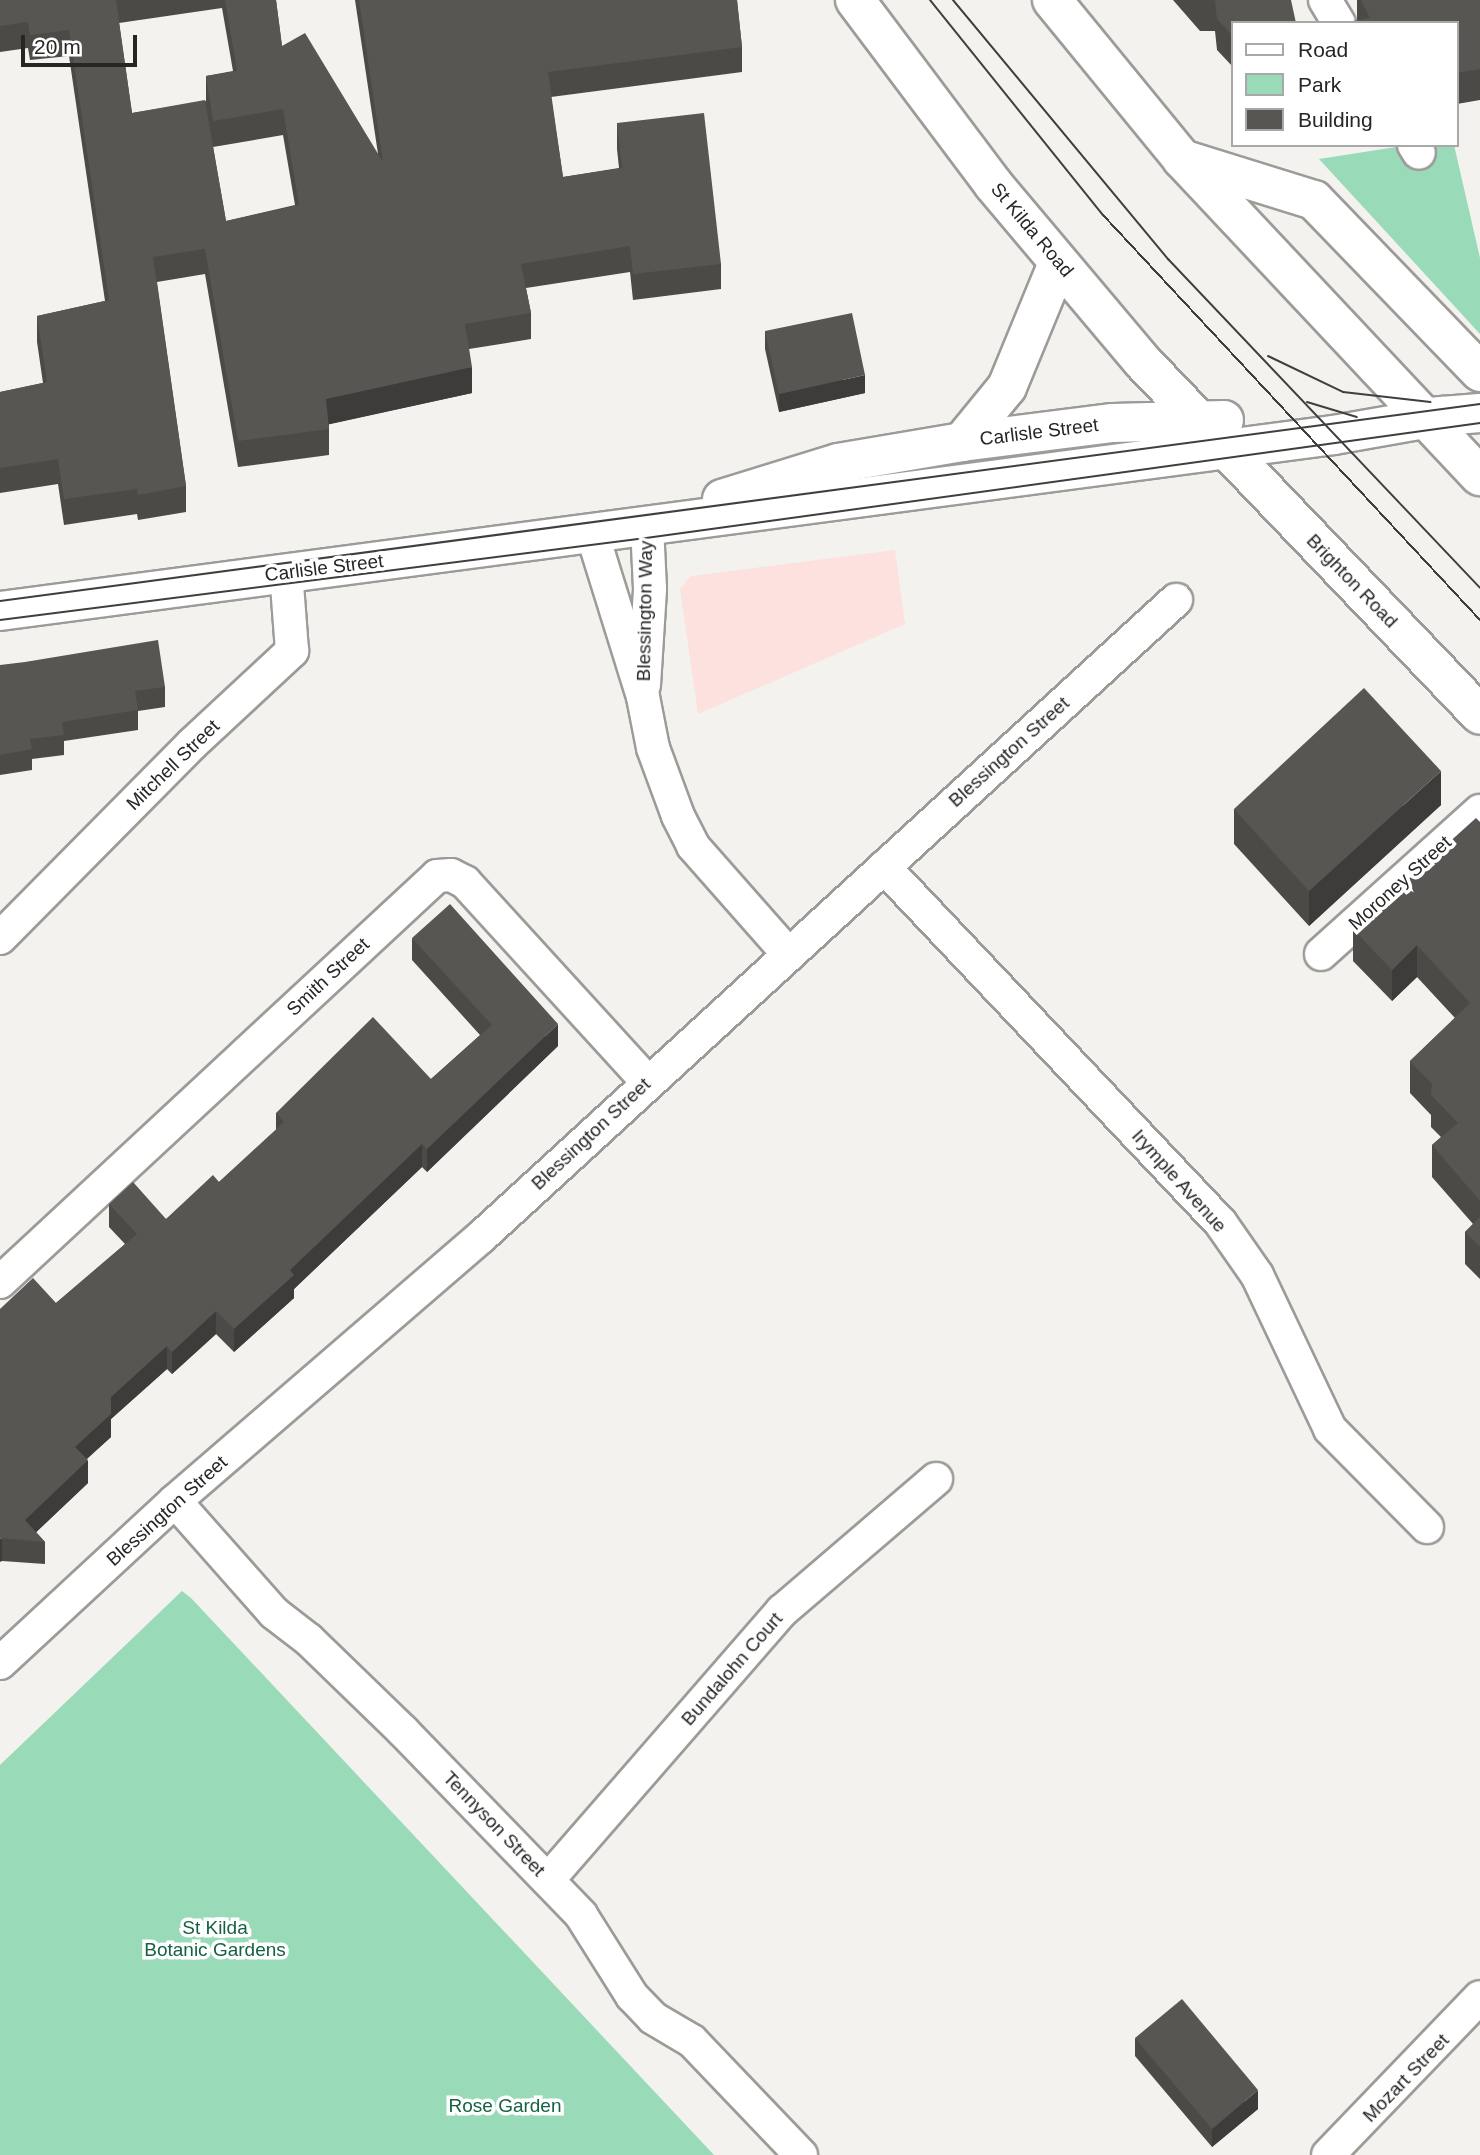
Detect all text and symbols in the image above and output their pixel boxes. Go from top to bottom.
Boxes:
scale bar [24,21,140,65]
legend [1232,21,1459,147]
text: 20 m [34,35,81,58]
text: Road [1298,38,1348,61]
text: Park [1298,73,1341,96]
text: Building [1298,108,1373,131]
street label: St Kilda Road [986,178,1078,282]
street label: Carlisle Street [978,413,1100,451]
street label: Brighton Road [1302,529,1402,633]
street label: Blessington Way [632,540,658,682]
street label: Carlisle Street [263,549,385,587]
street label: Blessington Street [944,692,1074,812]
street label: Mitchell Street [122,715,224,815]
street label: Moroney Street [1344,831,1456,935]
street label: Smith Street [282,933,374,1021]
street label: Blessington Street [527,1073,655,1195]
street label: Irymple Avenue [1126,1124,1232,1238]
street label: Blessington Street [102,1451,232,1571]
street label: Bundalohn Court [677,1608,787,1730]
street label: Tennyson Street [438,1767,550,1881]
park label: St Kilda Botanic Gardens [144,1917,286,1961]
street label: Mozart Street [1358,2029,1454,2127]
park label: Rose Garden [448,2095,562,2117]

